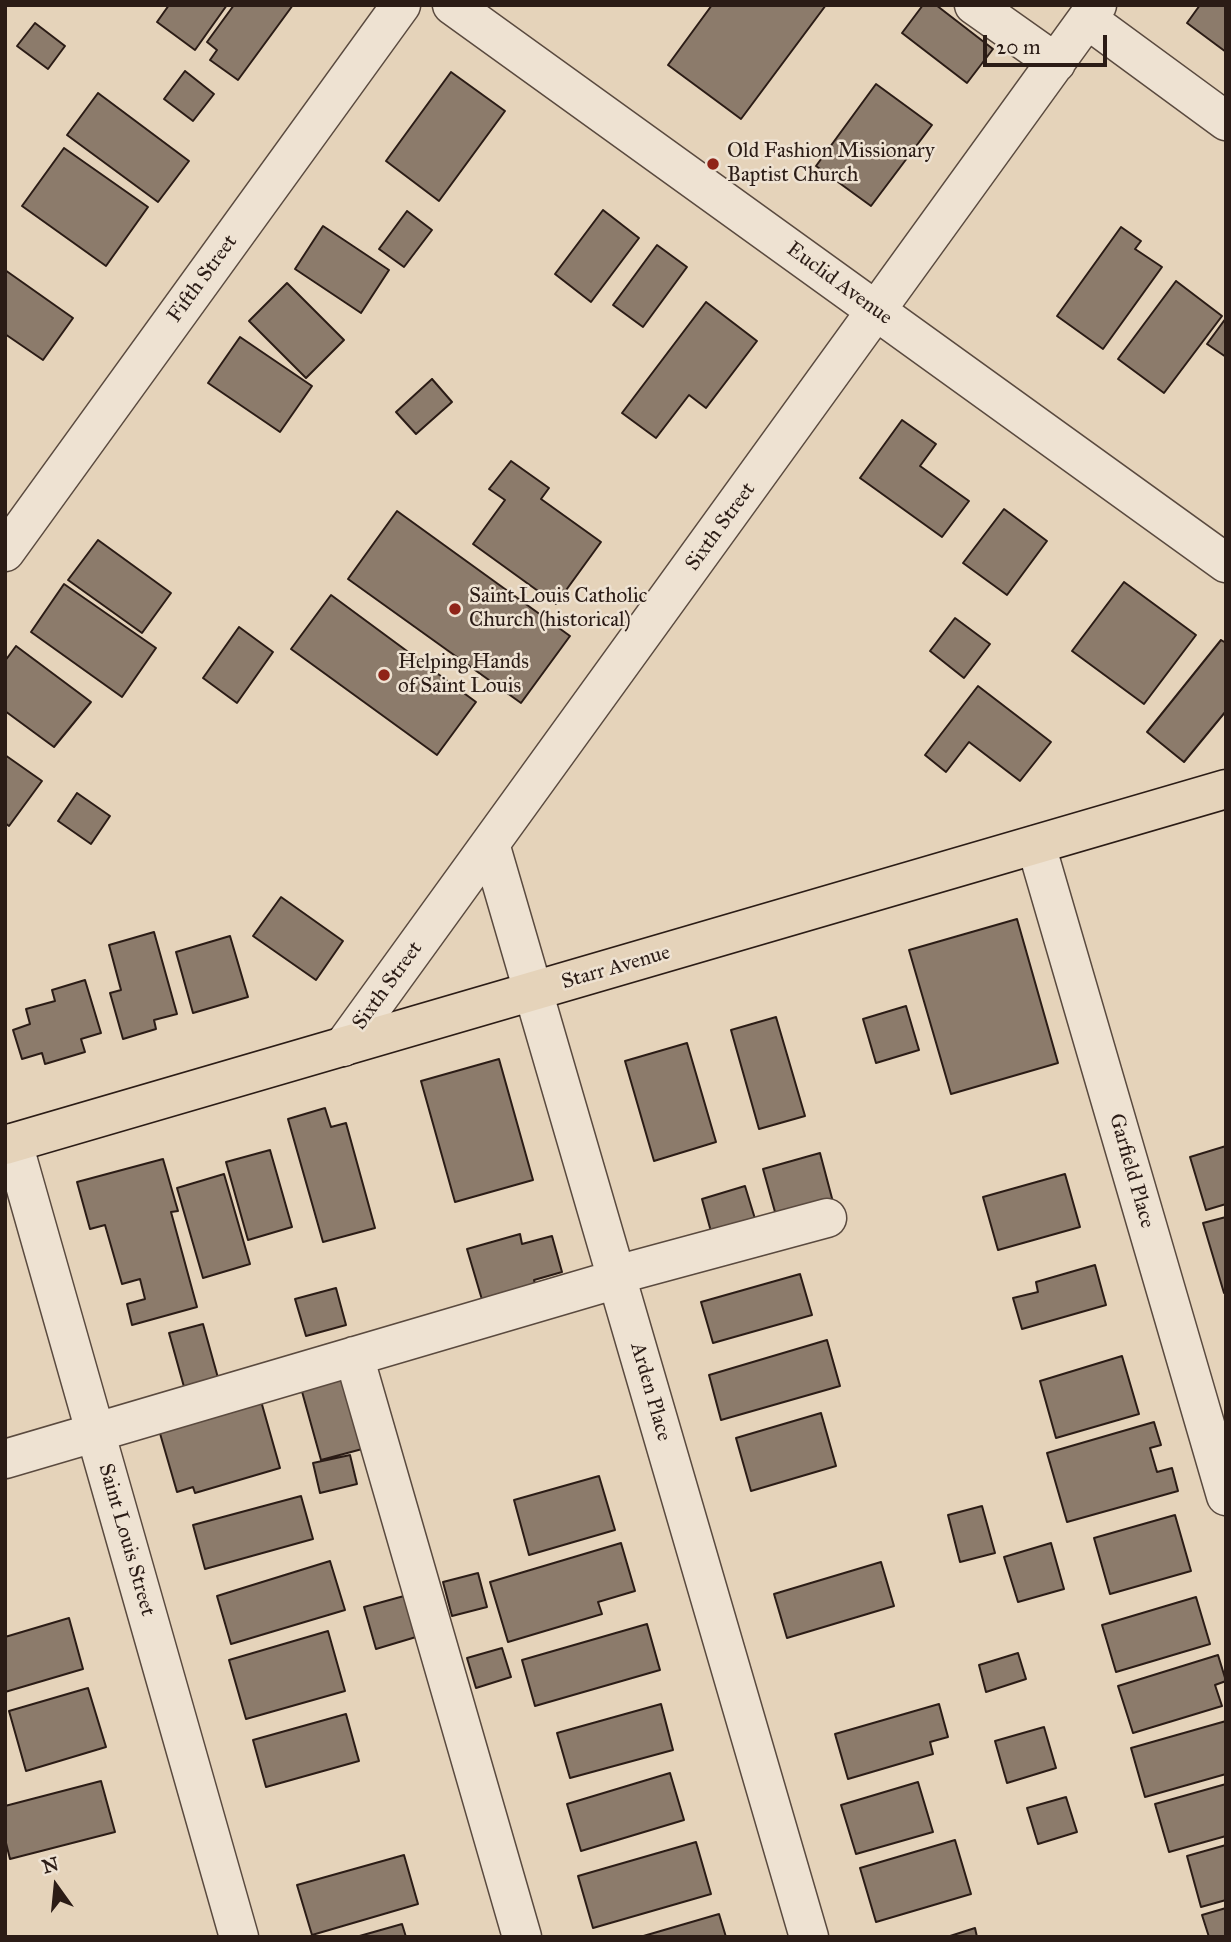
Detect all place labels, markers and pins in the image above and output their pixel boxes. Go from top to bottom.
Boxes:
place label: Old Fashion Missionary Baptist Church [727,139,934,189]
marker: Old Fashion Missionary Baptist Church [705,156,721,172]
place label: Saint Louis Catholic Church (historical) [469,584,647,634]
marker: Saint Louis Catholic Church (historical) [447,601,463,617]
place label: Helping Hands of Saint Louis [398,650,529,700]
marker: Helping Hands of Saint Louis [376,667,392,683]

